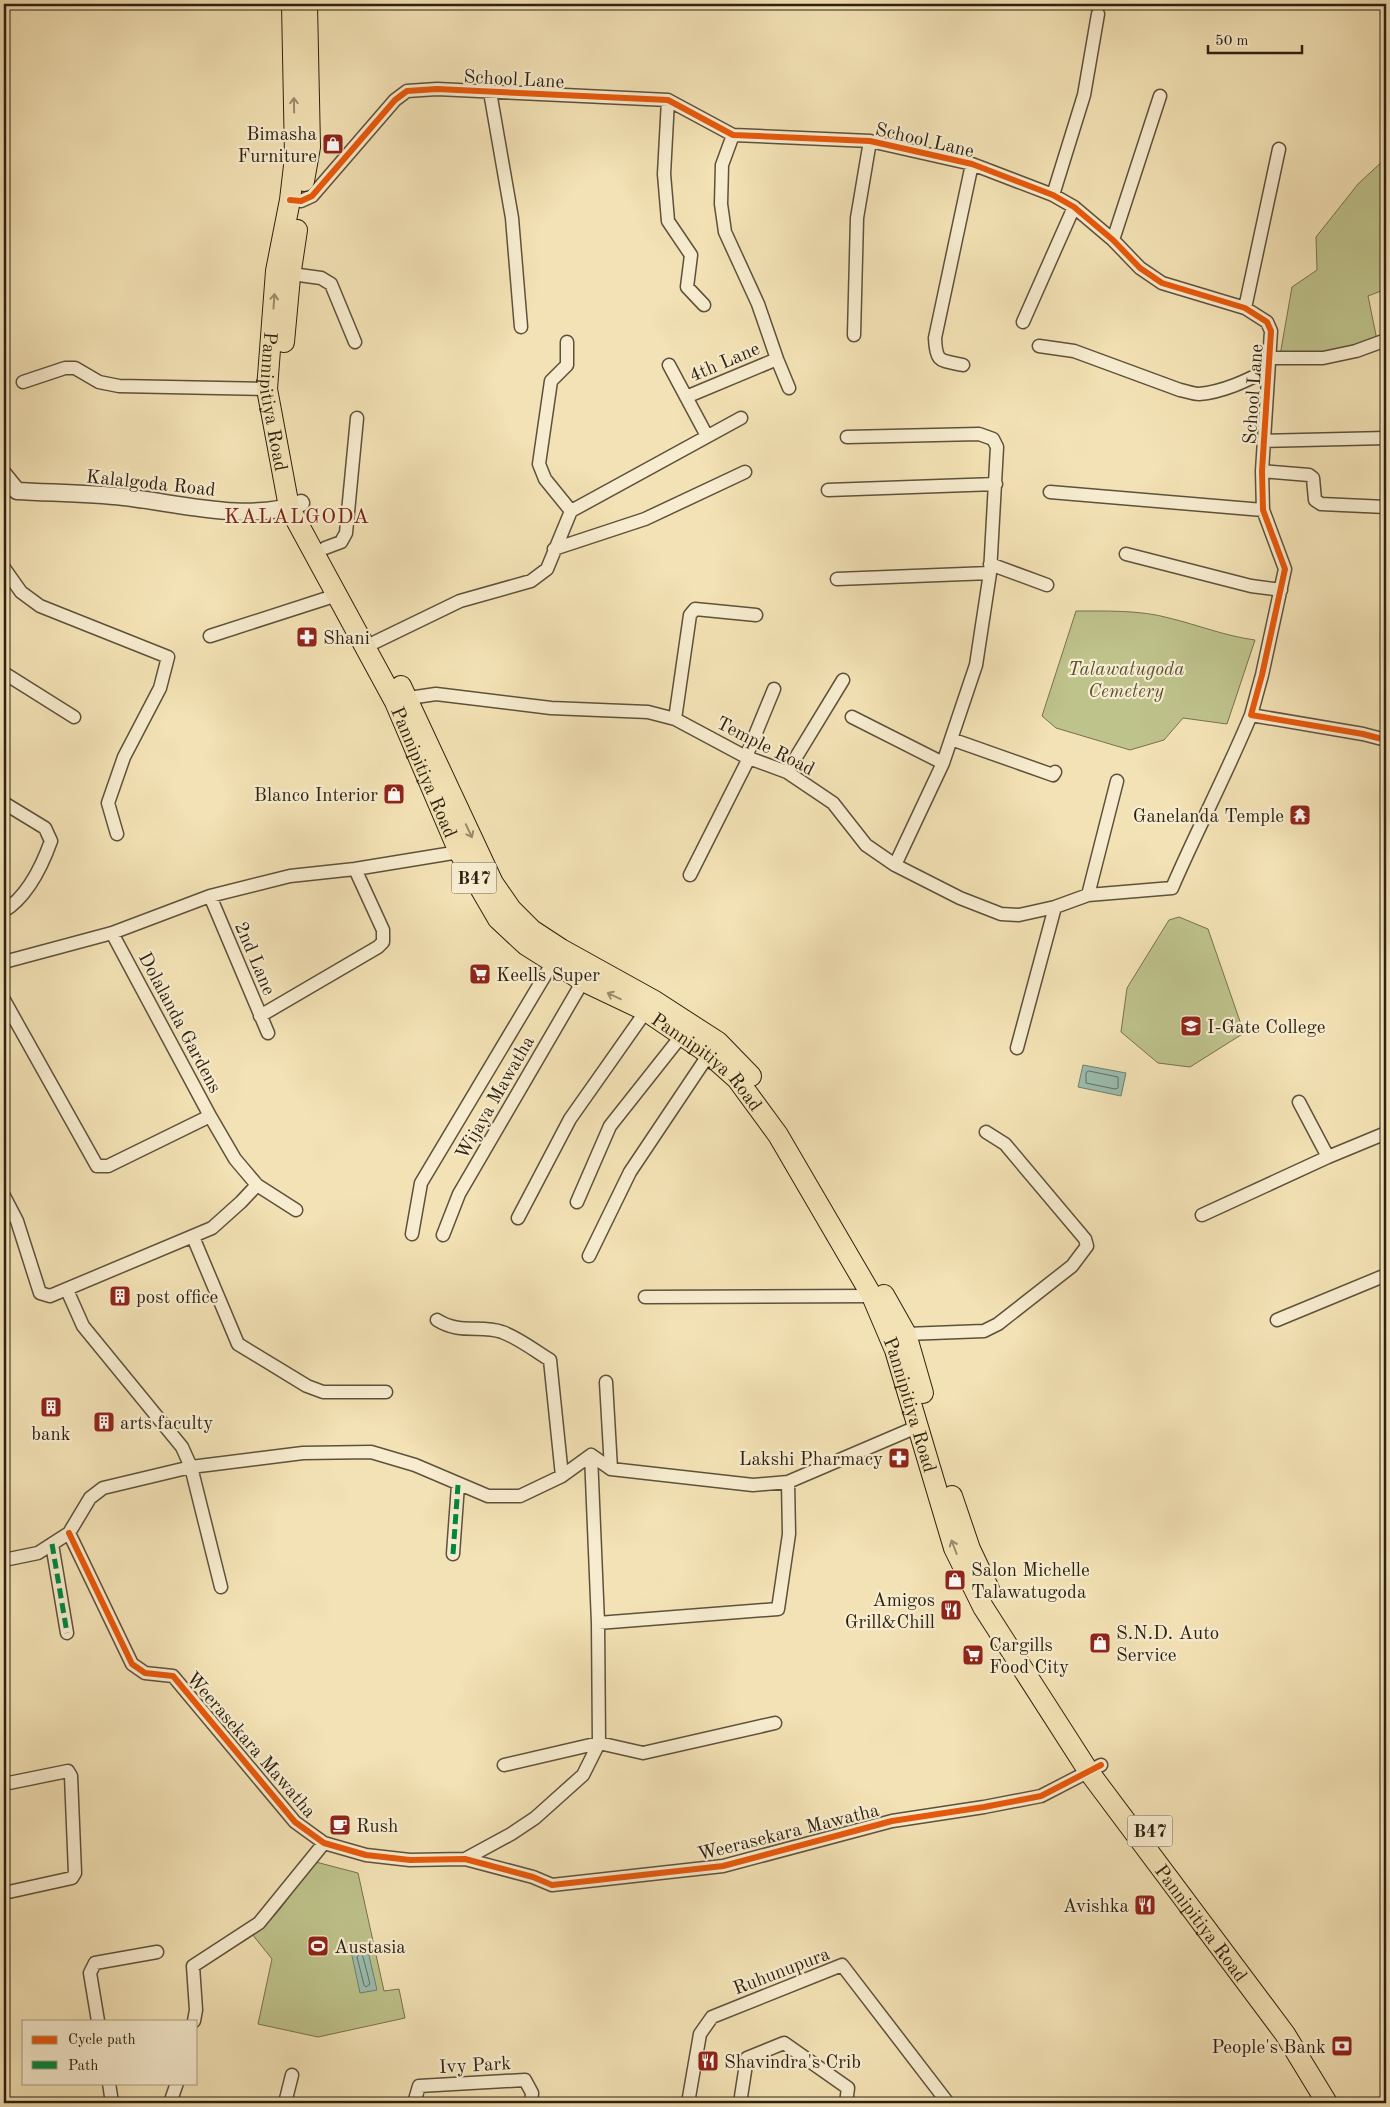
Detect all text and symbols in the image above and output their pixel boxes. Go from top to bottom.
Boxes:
scale bar [1208,22,1301,54]
text: 50 m [1215,34,1249,49]
street label: School Lane [463,68,565,93]
one-way arrow [289,98,299,114]
street label: School Lane [873,121,976,162]
place label: Bimasha Furniture [238,126,318,167]
shop icon: Bimasha Furniture [321,132,345,156]
one-way arrow [269,293,278,309]
street label: Pannipitiya Road [255,331,289,473]
street label: 4th Lane [687,340,763,387]
street label: School Lane [1242,343,1267,445]
street label: Kalalgoda Road [85,468,216,501]
district label: KALALGODA [224,507,370,528]
pharmacy icon: Shani [295,625,319,649]
place label: Shani [323,630,370,649]
park label: Talawatugoda Cemetery [1068,661,1184,702]
street label: Pannipitiya Road [386,705,459,841]
street label: Temple Road [713,714,817,780]
shop icon: Blanco Interior [382,782,406,806]
place label: Blanco Interior [254,787,378,806]
temple icon: Ganelanda Temple [1288,803,1312,827]
place label: Ganelanda Temple [1133,808,1284,827]
one-way arrow [464,823,474,838]
road number: B47 [452,862,496,894]
street label: 2nd Lane [230,920,278,998]
street label: Dolalanda Gardens [134,950,224,1097]
supermarket icon: Keells Super [468,962,492,986]
place label: Keells Super [496,967,600,986]
one-way arrow [606,990,621,1000]
street label: Pannipitiya Road [647,1011,764,1116]
school or university icon: I-Gate College [1179,1014,1203,1038]
place label: I-Gate College [1207,1019,1325,1038]
street label: Wijaya Mawatha [453,1033,539,1163]
building icon: post office [108,1284,132,1308]
place label: post office [136,1289,218,1308]
street label: Pannipitiya Road [879,1335,938,1475]
building icon: bank [39,1395,63,1419]
building icon: arts faculty [92,1410,116,1434]
place label: arts faculty [120,1415,213,1434]
place label: bank [31,1426,71,1445]
pharmacy icon: Lakshi Pharmacy [887,1446,911,1470]
place label: Lakshi Pharmacy [739,1451,883,1470]
one-way arrow [949,1540,958,1555]
place label: Salon Michelle Talawatugoda [971,1562,1090,1603]
shop icon: Salon Michelle Talawatugoda [943,1568,967,1592]
place label: Amigos Grill&Chill [845,1592,935,1633]
restaurant icon: Amigos Grill&Chill [939,1598,963,1622]
place label: S.N.D. Auto Service [1116,1625,1219,1666]
shop icon: S.N.D. Auto Service [1088,1631,1112,1655]
place label: Cargills Food City [989,1637,1069,1678]
supermarket icon: Cargills Food City [961,1643,985,1667]
street label: Weerasekara Mawatha [182,1669,319,1823]
street label: Weerasekara Mawatha [696,1801,882,1865]
cafe icon: Rush [328,1813,352,1837]
road number: B47 [1128,1815,1172,1846]
place label: Rush [356,1818,398,1837]
street label: Pannipitiya Road [1150,1862,1249,1986]
restaurant icon: Avishka [1133,1893,1157,1917]
place label: Avishka [1063,1898,1130,1917]
sports icon: Austasia [306,1934,330,1958]
place label: Austasia [334,1939,406,1958]
street label: Ruhunupura [731,1945,833,1999]
legend [22,2020,198,2084]
text: Cycle path [68,2033,136,2048]
bank icon: People's Bank [1330,2034,1354,2058]
place label: People's Bank [1211,2039,1326,2058]
restaurant icon: Shavindra's Crib [696,2049,720,2073]
place label: Shavindra's Crib [724,2054,861,2073]
street label: Ivy Park [439,2055,512,2078]
text: Path [68,2059,98,2074]

